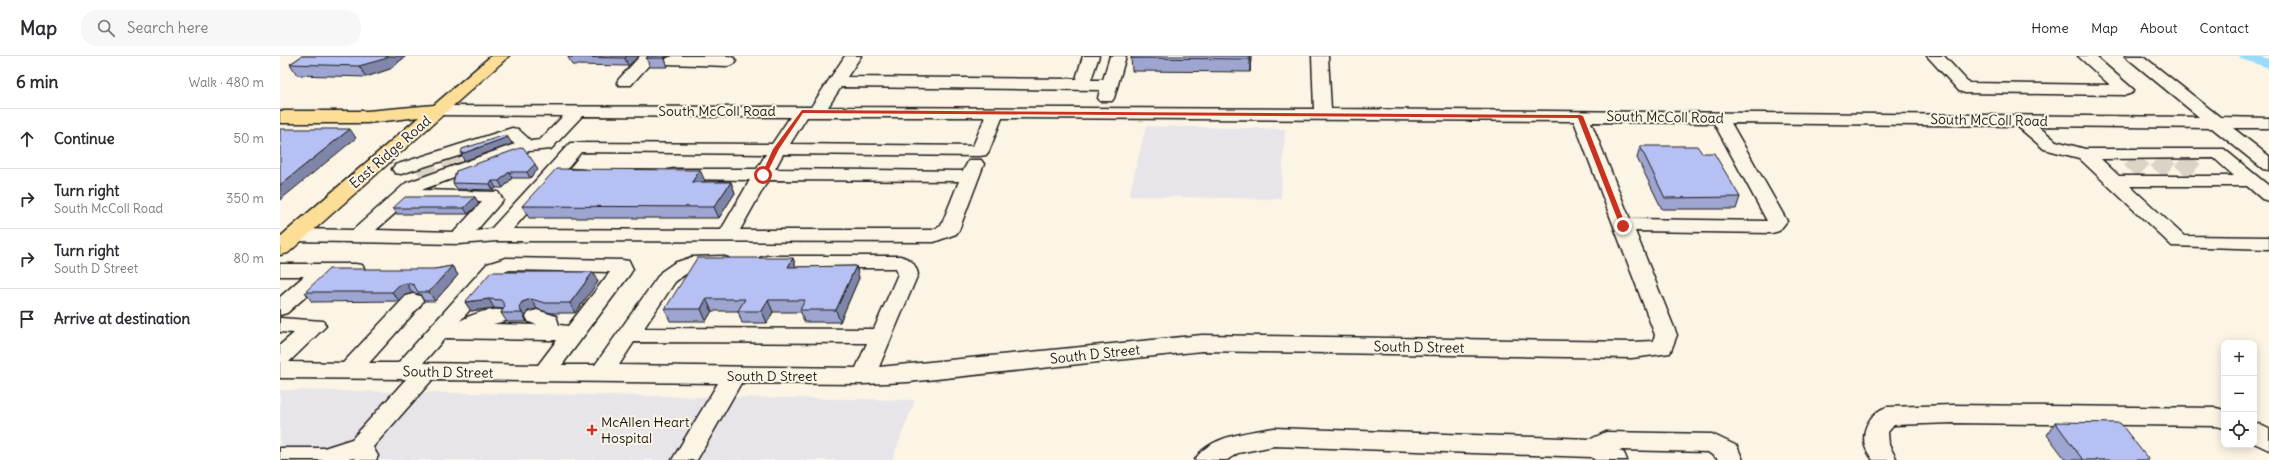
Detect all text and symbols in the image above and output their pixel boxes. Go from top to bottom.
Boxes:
search box [81,10,361,46]
text: Map [20,16,57,40]
icon: search [95,17,117,39]
text: Search here [127,18,208,37]
text: Home [2031,19,2069,37]
text: Map [2091,19,2118,37]
text: About [2140,19,2178,37]
text: Contact [2200,19,2249,37]
text: 6 min [16,71,58,93]
text: Walk · 480 m [189,74,264,91]
street label: South McColl Road [658,102,776,120]
street label: South McColl Road [1606,107,1724,127]
street label: South McColl Road [1930,110,2048,130]
street label: East Ridge Road [346,112,434,192]
icon: ahead [16,128,38,150]
text: Continue [54,129,115,148]
text: 50 m [233,130,264,147]
route start [754,166,772,184]
text: Turn right [54,181,119,200]
icon: right [16,188,38,210]
text: 350 m [226,190,264,207]
text: South McColl Road [54,200,163,217]
route end [1614,217,1632,235]
text: Turn right [54,241,119,260]
icon: right [16,248,38,270]
text: 80 m [233,250,264,267]
text: South D Street [54,260,138,277]
icon: arrive [16,308,38,330]
text: Arrive at destination [54,309,190,328]
street label: South D Street [1374,337,1465,357]
street label: South D Street [1049,340,1141,368]
map controls [2221,340,2257,448]
button: + [2221,340,2257,376]
street label: South D Street [403,362,494,382]
street label: South D Street [727,367,818,385]
button: − [2221,376,2257,412]
button: locate [2221,412,2257,448]
place label: McAllen Heart Hospital [601,413,690,447]
marker: McAllen Heart Hospital [586,424,598,436]

